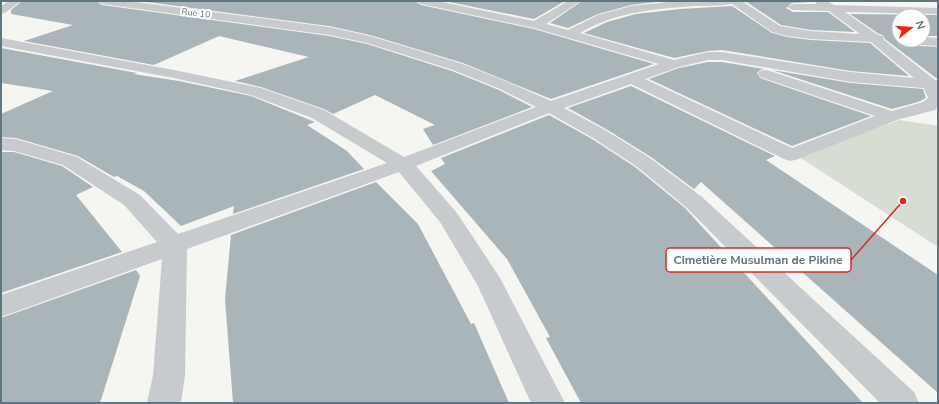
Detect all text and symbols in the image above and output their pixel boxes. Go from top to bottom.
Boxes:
street label: Rue 10 [181,5,211,21]
north arrow [891,8,931,48]
text: N [912,19,928,31]
callout: Cimetière Musulman de Pikine [666,248,851,272]
text: Cimetière Musulman de Pikine [674,252,843,268]

